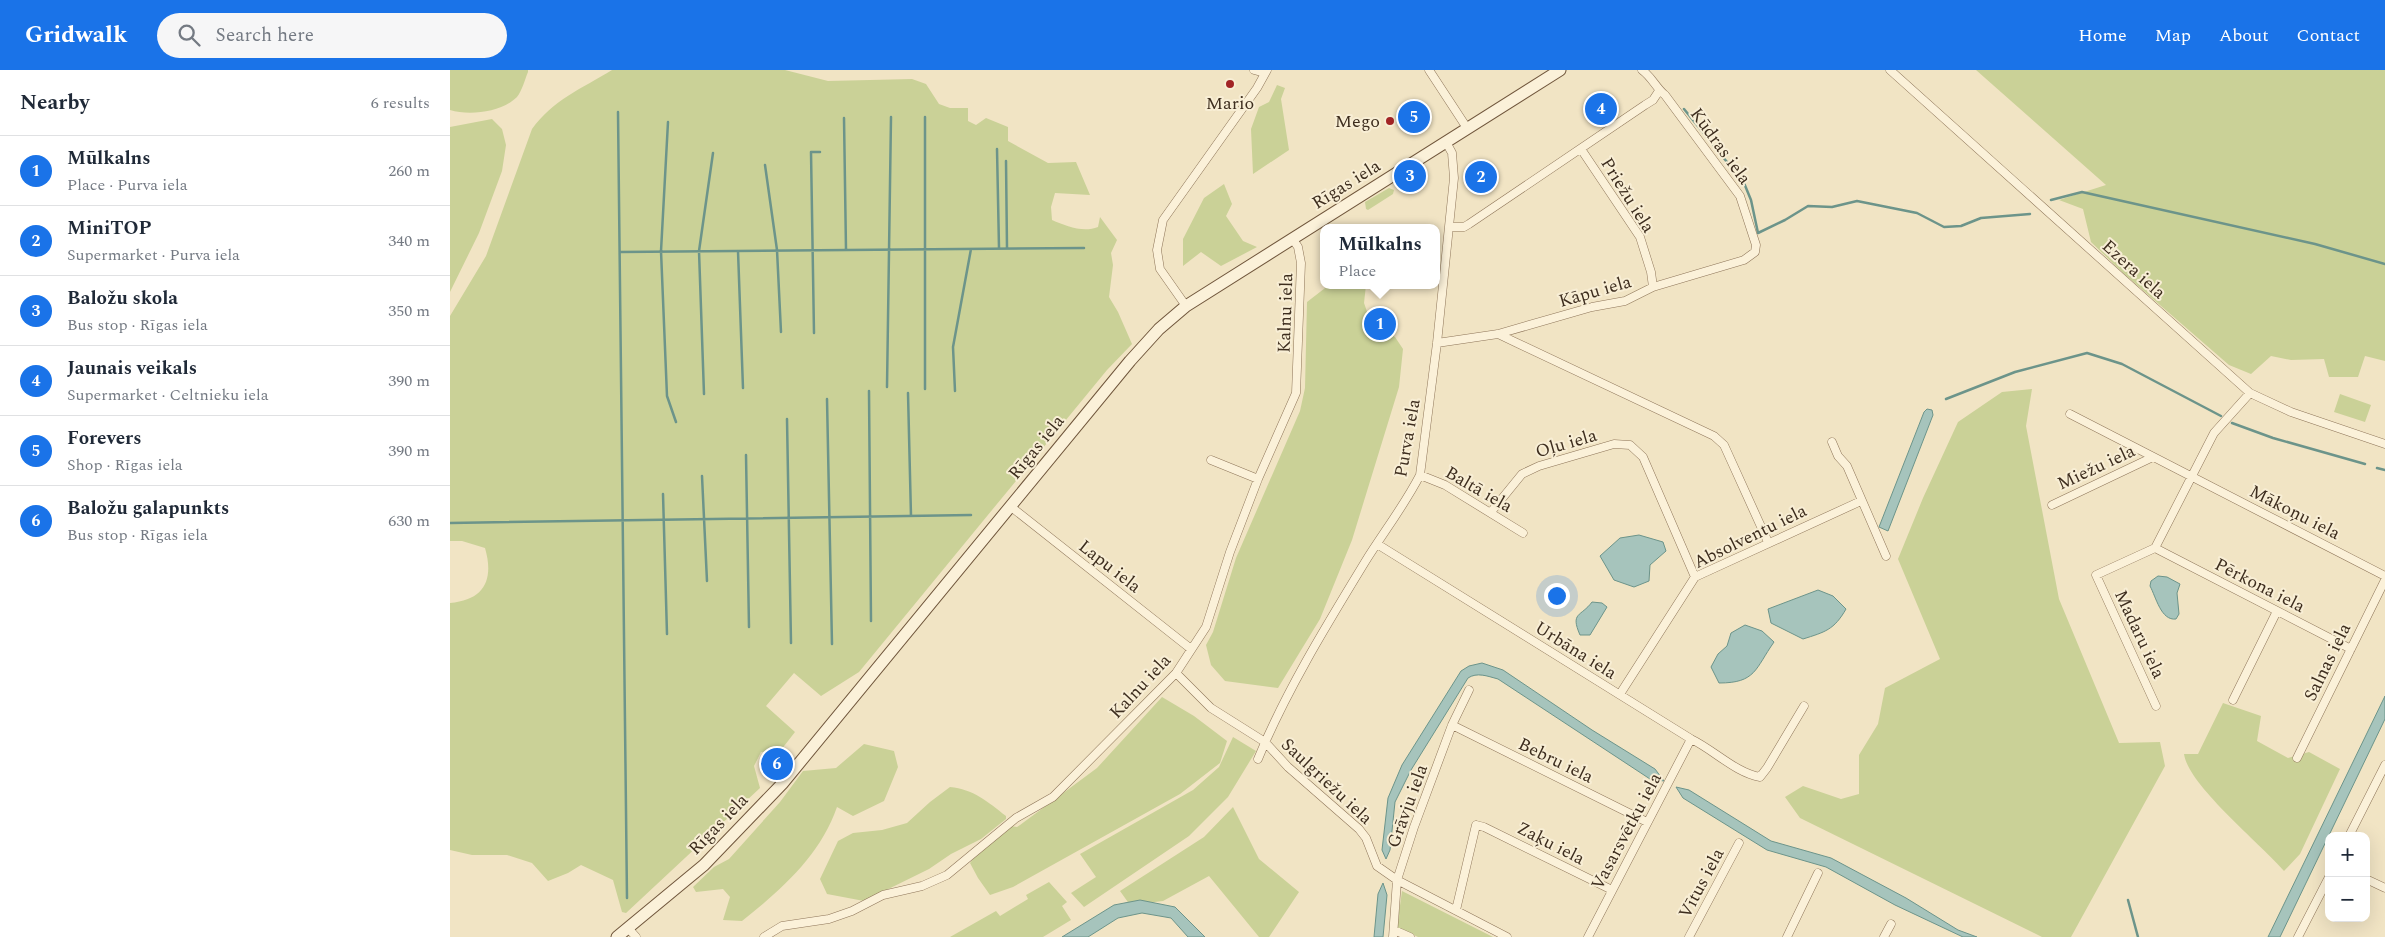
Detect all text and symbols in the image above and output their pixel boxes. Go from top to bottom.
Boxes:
search box [157,13,507,58]
text: Gridwalk [25,17,127,53]
icon: search [175,21,203,49]
text: Search here [215,21,314,50]
text: Home [2078,22,2127,49]
text: Map [2155,22,2191,49]
text: About [2219,22,2269,49]
text: Contact [2297,22,2360,49]
marker: Mario [1224,78,1236,90]
text: Nearby [20,87,90,119]
place label: Mario [1206,90,1254,117]
pin: 4 [1585,90,1617,128]
text: 6 results [371,91,430,115]
pin: 5 [1398,98,1430,136]
street label: Kūdras iela [1683,102,1758,191]
place label: Mego [1335,108,1380,135]
marker: Mego [1384,115,1396,127]
text: Mūlkalns [67,144,151,173]
street label: Priežu iela [1594,152,1662,238]
street label: Rīgas iela [1307,153,1386,216]
pin: 3 [1394,157,1426,195]
pin: 2 [1465,158,1497,196]
text: 1 [32,159,40,183]
text: 260 m [388,159,430,183]
text: Place · Purva iela [67,173,187,197]
text: MiniTOP [67,214,152,243]
popup [1320,224,1440,289]
text: 2 [32,229,40,253]
text: 340 m [388,229,430,253]
text: Mūlkalns [1338,230,1422,259]
street label: Ezera iela [2096,233,2172,306]
text: Supermarket · Purva iela [67,243,240,267]
text: Place [1338,259,1376,283]
street label: Kāpu iela [1556,268,1635,315]
street label: Kalnu iela [1271,272,1300,354]
text: Baložu skola [67,284,178,313]
text: 3 [32,299,40,323]
text: 350 m [388,299,430,323]
pin: 1 [1364,305,1396,343]
text: Bus stop · Rīgas iela [67,313,208,337]
text: Jaunais veikals [67,354,197,383]
text: 4 [32,369,40,393]
text: 390 m [388,369,430,393]
text: Supermarket · Celtnieku iela [67,383,269,407]
street label: Purva iela [1387,397,1428,479]
street label: Rīgas iela [1002,409,1071,486]
street label: Oļu iela [1532,422,1600,465]
text: Forevers [67,424,142,453]
street label: Miežu iela [2053,438,2140,497]
text: 5 [32,439,40,463]
text: 390 m [388,439,430,463]
text: Shop · Rīgas iela [67,453,183,477]
street label: Baltā iela [1440,459,1518,520]
street label: Mākoņu iela [2245,478,2345,547]
text: Baložu galapunkts [67,494,229,523]
street label: Absolventu iela [1689,497,1812,576]
text: 6 [32,509,40,533]
text: 630 m [388,509,430,533]
text: Bus stop · Rīgas iela [67,523,208,547]
street label: Lapu iela [1072,533,1147,600]
street label: Pērkona iela [2210,551,2310,620]
your location [1544,583,1570,609]
street label: Madaru iela [2107,585,2172,683]
street label: Urbāna iela [1529,614,1622,686]
street label: Salnas iela [2297,618,2358,706]
street label: Kalnu iela [1103,648,1178,725]
street label: Bebru iela [1513,731,1598,790]
street label: Saulgriežu iela [1275,732,1379,831]
pin: 6 [761,745,793,783]
street label: Grāvju iela [1380,760,1435,852]
street label: Vasarsvētku iela [1584,768,1669,895]
street label: Rīgas iela [682,787,755,861]
street label: Zaķu iela [1512,815,1590,872]
map controls [2325,832,2370,922]
button: + [2325,832,2370,877]
street label: Vītus iela [1672,843,1731,923]
button: − [2325,877,2370,922]

